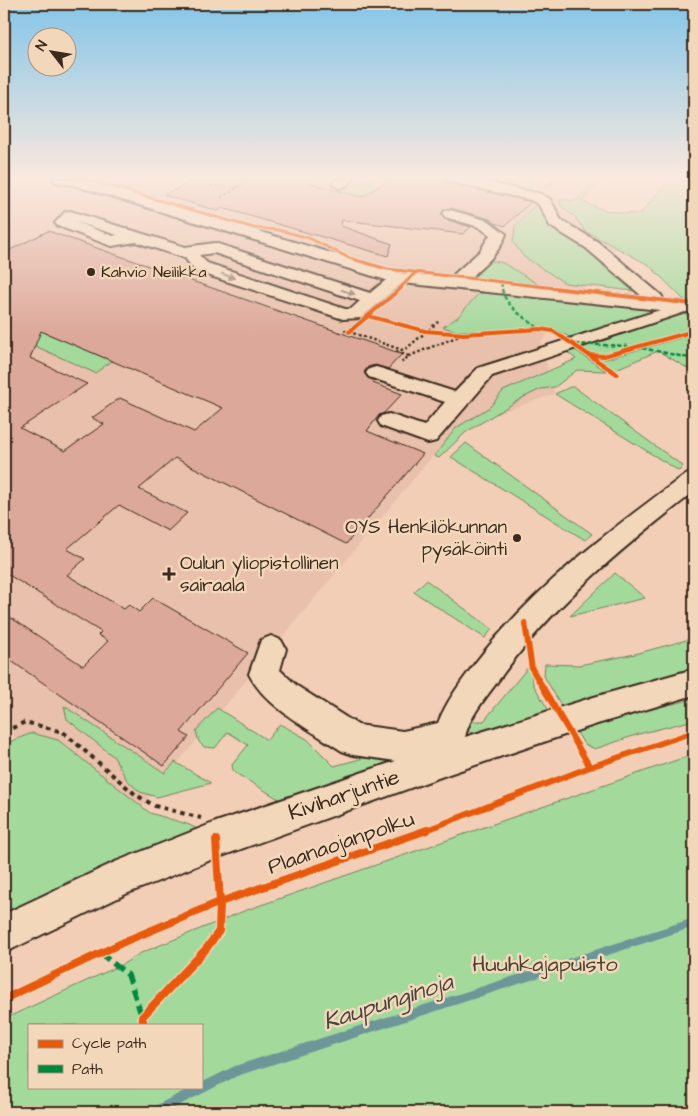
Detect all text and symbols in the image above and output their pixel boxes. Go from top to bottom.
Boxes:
north arrow [28,28,78,78]
text: N [31,37,53,55]
place label: Kahvio Neilikka [101,261,207,283]
marker: Kahvio Neilikka [85,266,97,278]
one-way arrow [221,273,236,280]
one-way arrow [340,288,355,296]
place label: OYS Henkilökunnan pysäköinti [345,514,507,564]
marker: OYS Henkilökunnan pysäköinti [511,532,523,544]
place label: Oulun yliopistollinen sairaala [180,550,339,599]
marker: Oulun yliopistollinen sairaala [162,567,176,581]
street label: Kiviharjuntie [284,761,404,829]
street label: Plaanaojanpolku [263,803,419,883]
park label: Huuhkajapuisto [472,949,618,980]
water label: Kaupunginoja [319,965,459,1040]
legend [28,1024,202,1088]
text: Cycle path [72,1033,147,1055]
text: Path [72,1059,103,1080]

